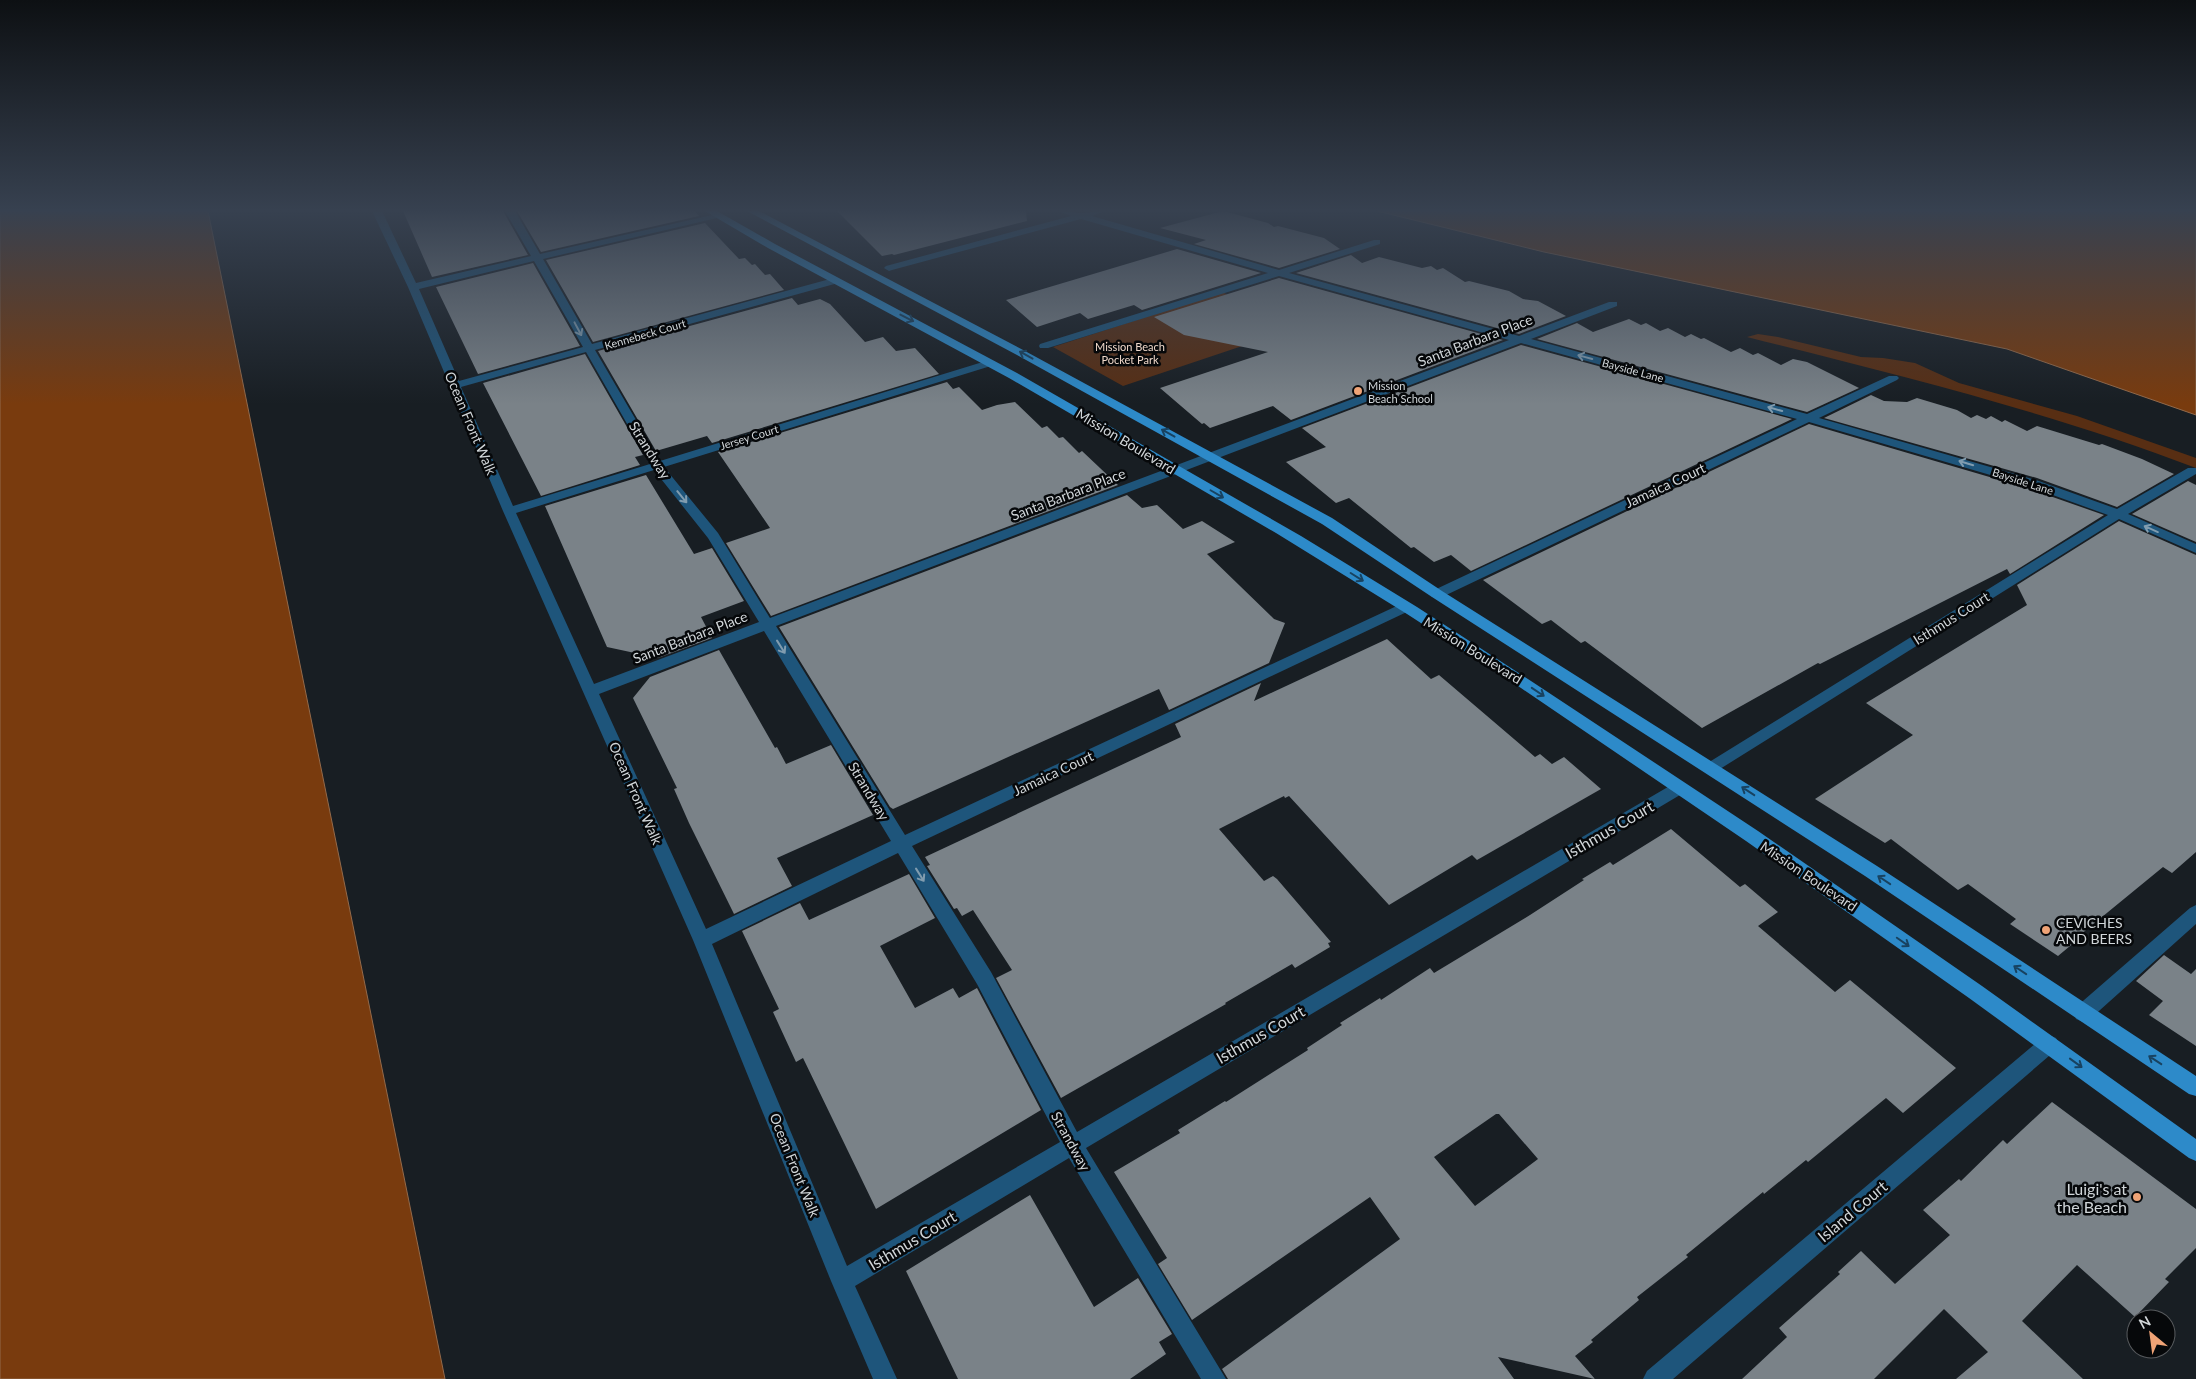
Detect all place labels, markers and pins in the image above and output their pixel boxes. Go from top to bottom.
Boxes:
place label: Mission Beach School [1368,379,1433,405]
marker: Mission Beach School [1352,385,1364,397]
place label: CEVICHES AND BEERS [2056,914,2132,947]
marker: CEVICHES AND BEERS [2040,924,2052,936]
place label: Luigi's at the Beach [2057,1179,2127,1216]
marker: Luigi's at the Beach [2131,1191,2143,1203]

